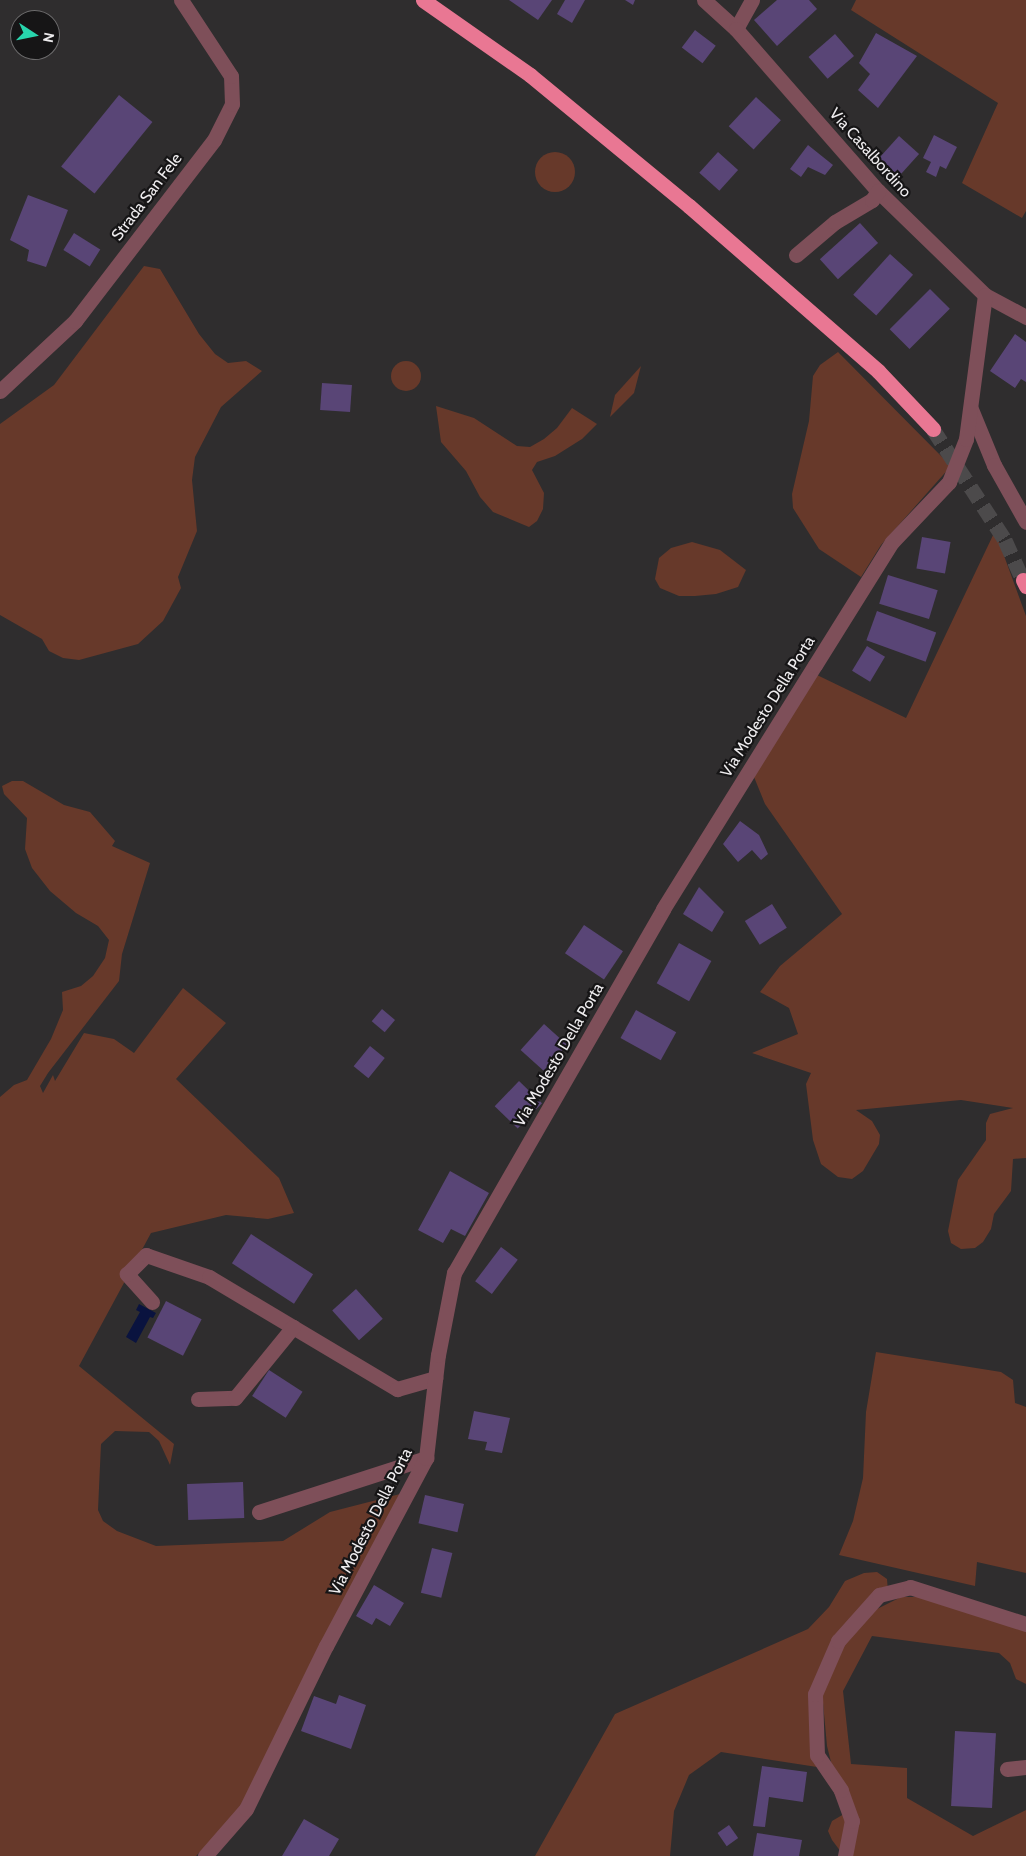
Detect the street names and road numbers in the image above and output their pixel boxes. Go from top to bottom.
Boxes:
street label: Via Casalbordino [825,104,915,202]
street label: Strada San Fele [108,149,186,245]
street label: Via Modesto Della Porta [717,633,819,781]
street label: Via Modesto Della Porta [510,980,608,1130]
street label: Via Modesto Della Porta [326,1445,416,1599]

